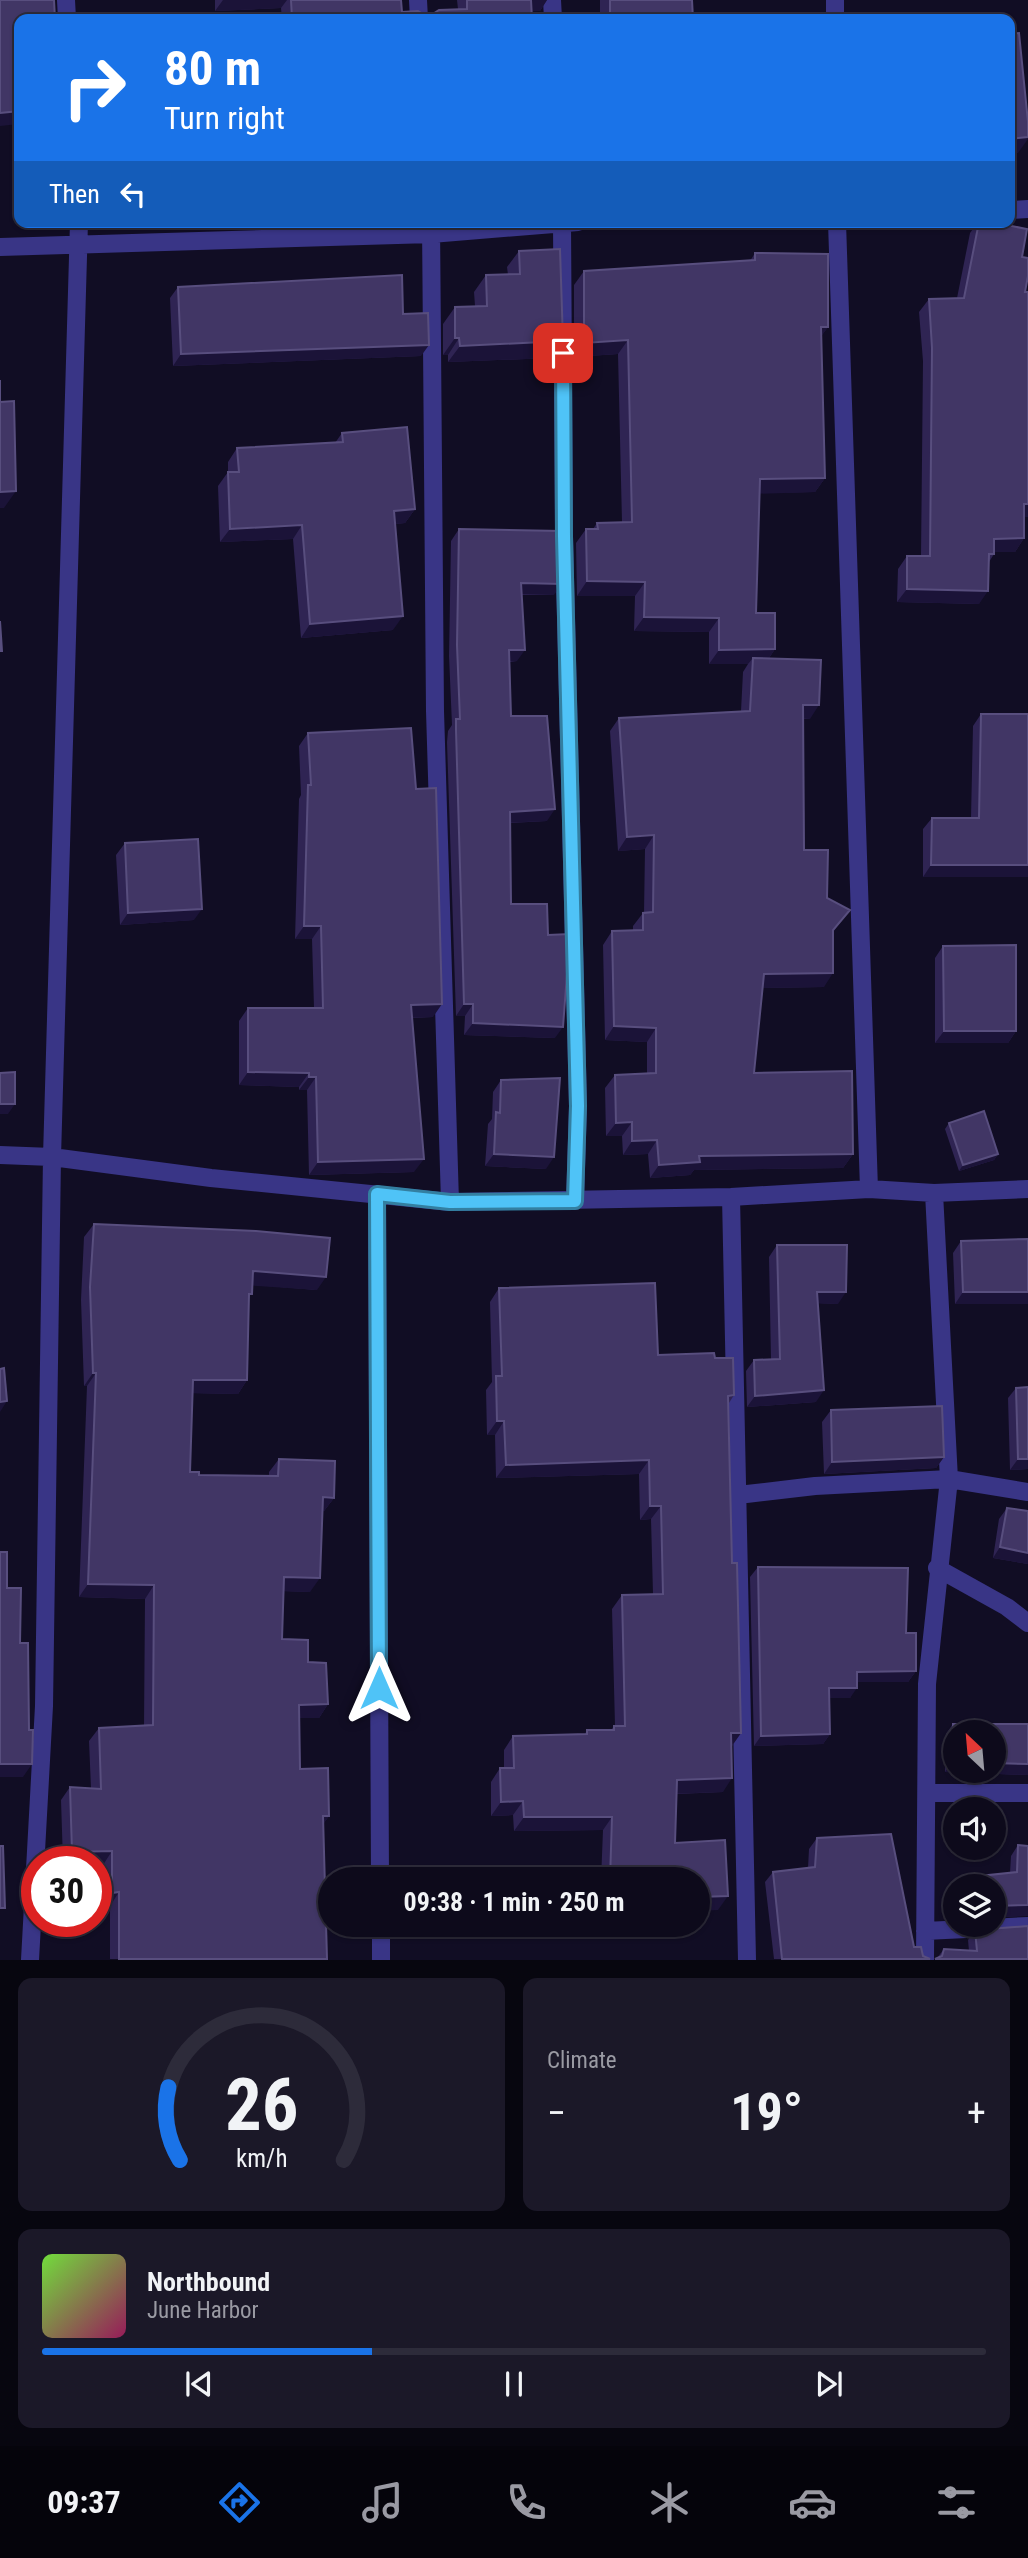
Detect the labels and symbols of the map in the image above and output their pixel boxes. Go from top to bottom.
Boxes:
pin [533,323,593,383]
position arrow [342,1651,416,1725]
north arrow [943,1720,1006,1783]
speed limit sign: 30 [21,1846,112,1937]

